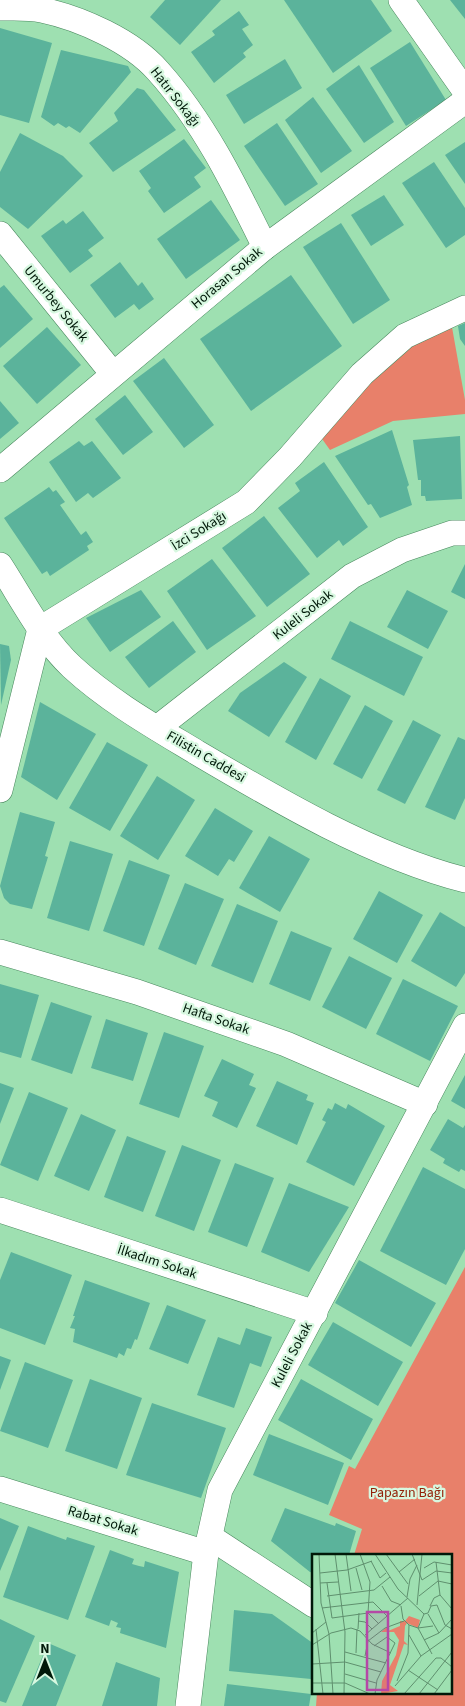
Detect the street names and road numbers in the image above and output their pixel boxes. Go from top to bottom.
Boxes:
street label: Hatır Sokağı [145,63,205,131]
street label: Horasan Sokak [187,242,267,314]
street label: Umurbey Sokak [19,262,93,347]
street label: İzci Sokağı [168,506,230,556]
street label: Kuleli Sokak [269,585,337,645]
street label: Filistin Caddesi [163,726,249,788]
street label: Hafta Sokak [180,998,252,1040]
street label: İlkadım Sokak [115,1240,199,1284]
street label: Kuleli Sokak [266,1319,318,1391]
street label: Rabat Sokak [65,1501,141,1541]

